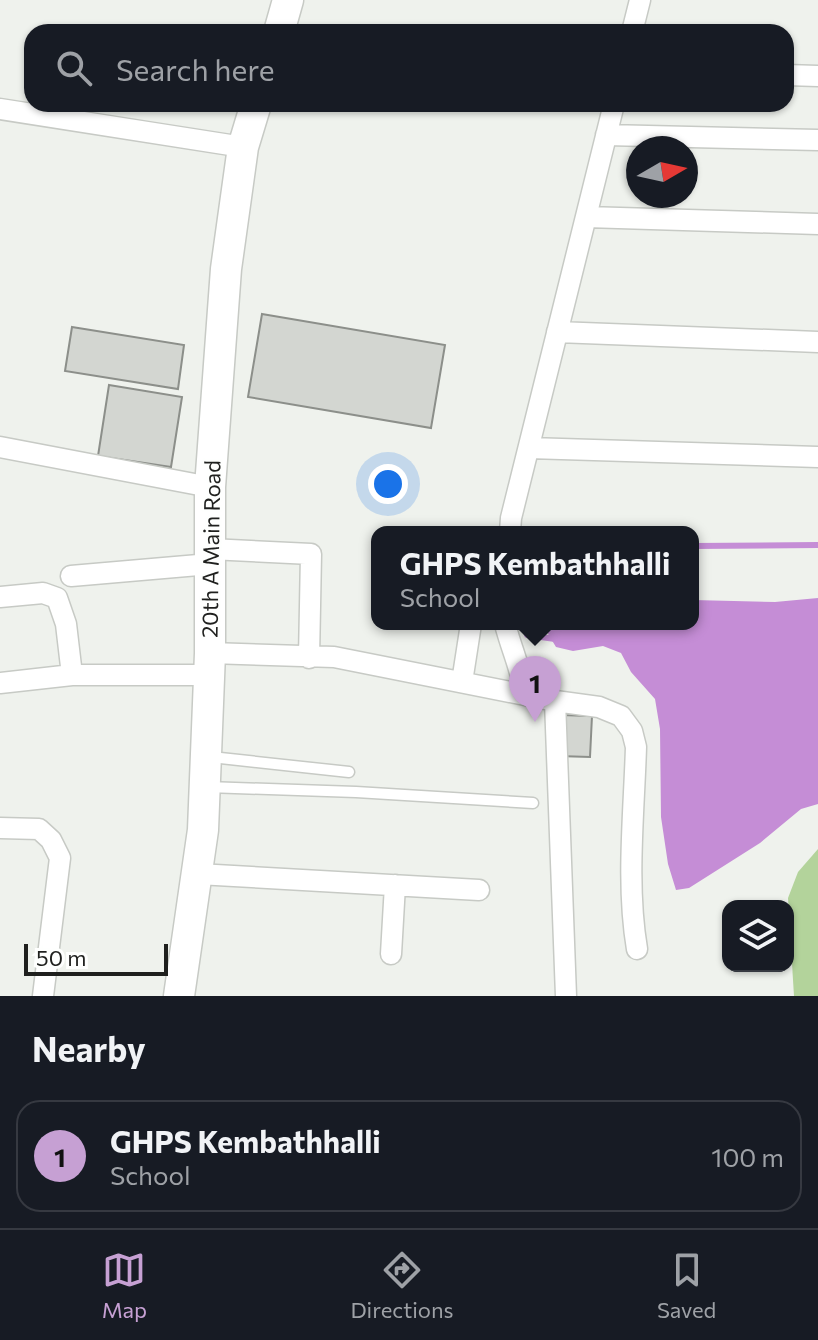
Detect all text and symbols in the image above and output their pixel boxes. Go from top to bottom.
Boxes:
search box [24,24,794,112]
icon: search [52,46,96,90]
text: Search here [116,50,275,87]
north arrow [626,136,698,208]
street label: 20th A Main Road [195,460,226,638]
your location [368,464,408,504]
popup [371,526,699,630]
text: GHPS Kembathhalli [400,544,670,581]
text: School [400,581,480,612]
pin: 1 [509,656,561,722]
map controls [722,900,794,972]
button: layers [722,900,794,972]
scale bar [24,940,168,976]
text: 50 m [36,944,86,971]
text: Nearby [32,1027,146,1069]
text: GHPS Kembathhalli [110,1122,381,1159]
text: 1 [54,1141,66,1172]
text: 100 m [711,1141,784,1172]
text: School [110,1159,191,1190]
tab: Map [102,1248,147,1323]
tab: Directions [350,1248,454,1323]
tab: Saved [657,1248,716,1323]

